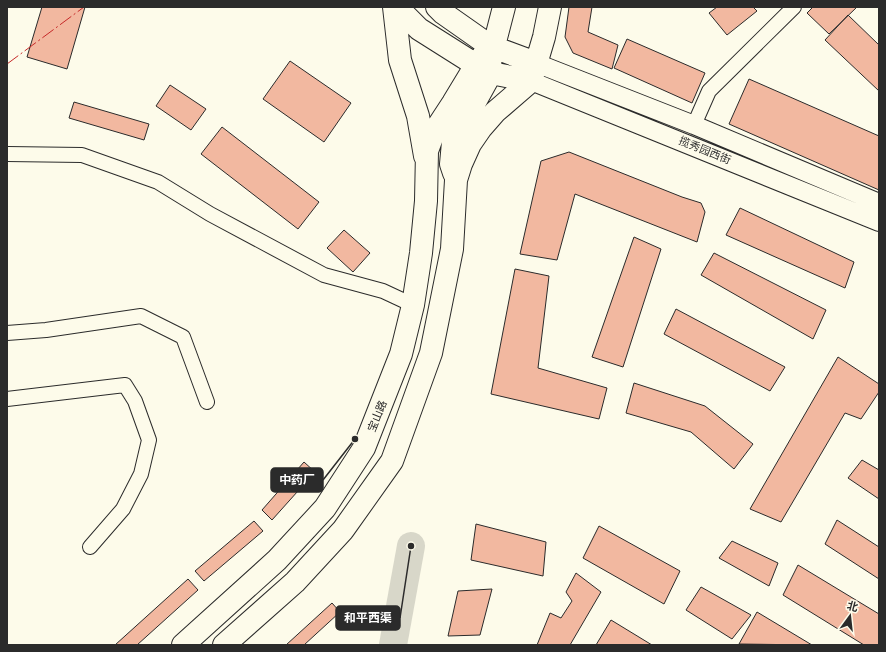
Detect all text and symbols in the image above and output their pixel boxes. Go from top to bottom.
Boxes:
street label: 揽秀园西街 [677,134,733,166]
street label: 宝山路 [365,398,389,434]
callout: 中药厂 [271,468,323,492]
text: 中药厂 [279,473,315,487]
north arrow [830,596,870,636]
text: 北 [846,599,859,614]
callout: 和平西渠 [336,606,400,630]
text: 和平西渠 [344,611,392,625]

